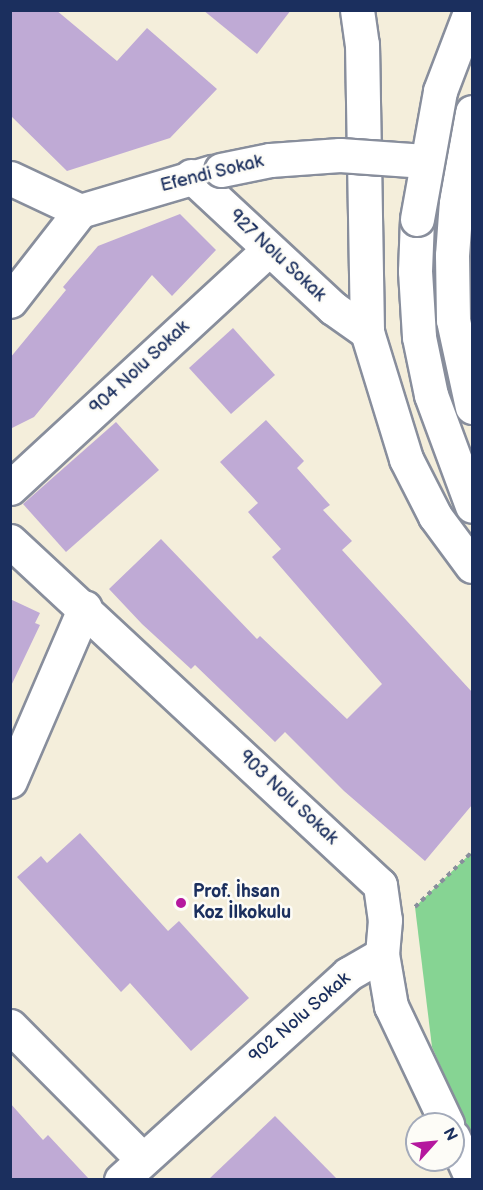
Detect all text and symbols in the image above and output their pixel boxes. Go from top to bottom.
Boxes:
street label: Efendi Sokak [158,151,266,197]
street label: 927 Nolu Sokak [224,205,330,307]
street label: 904 Nolu Sokak [86,316,194,420]
street label: 903 Nolu Sokak [234,746,342,850]
place label: Prof. İhsan Koz İlkokulu [193,882,291,924]
marker: Prof. İhsan Koz İlkokulu [174,896,188,910]
street label: 902 Nolu Sokak [245,968,355,1068]
north arrow [405,1112,465,1172]
text: N [439,1125,461,1144]

